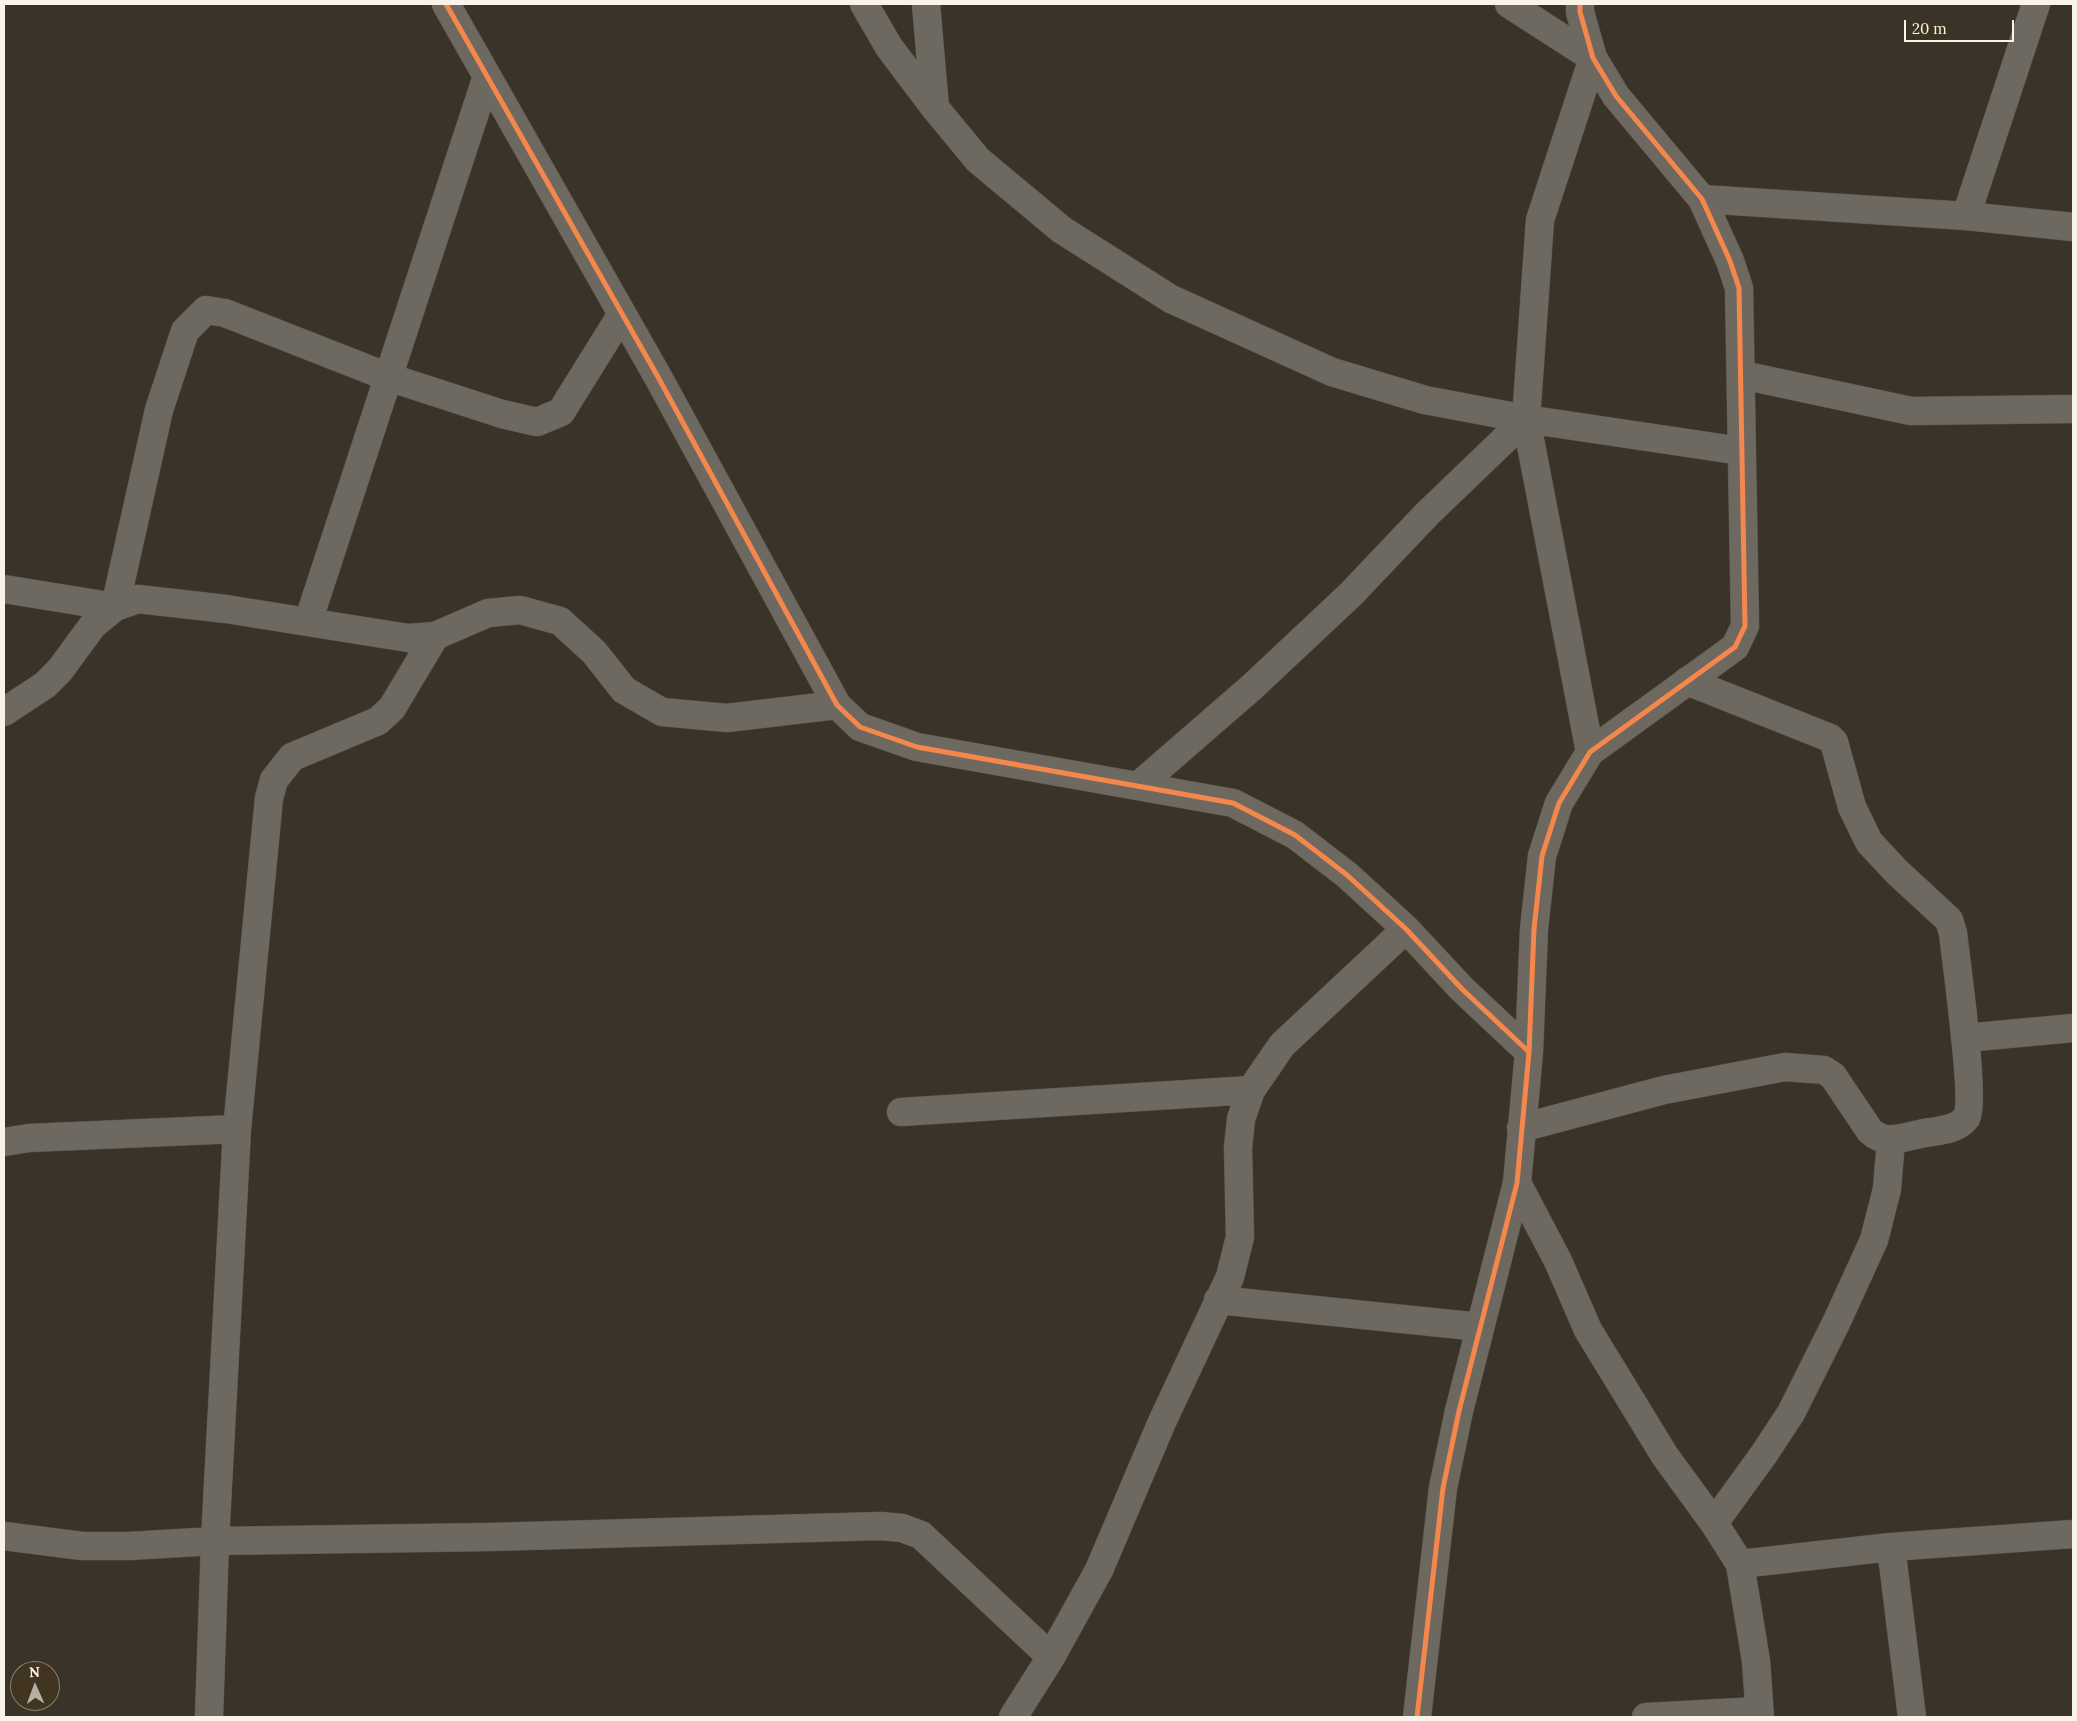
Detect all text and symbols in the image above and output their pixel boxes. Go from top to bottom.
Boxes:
scale bar [1907,10,2017,42]
text: 20 m [1912,19,1947,38]
north arrow [10,1661,60,1711]
text: N [29,1663,40,1681]

